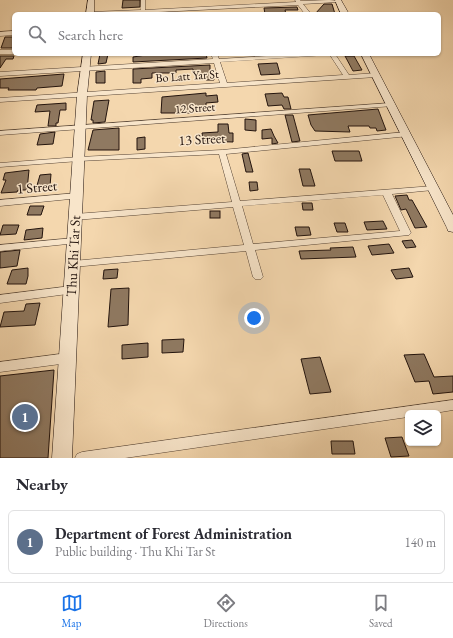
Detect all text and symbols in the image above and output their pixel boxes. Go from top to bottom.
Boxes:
search box [12,12,441,56]
icon: search [26,23,48,45]
text: Search here [58,25,123,44]
street label: Bo Latt Yar St [155,66,219,86]
street label: 12 Street [174,99,216,117]
street label: 13 Street [178,129,227,149]
street label: 1 Street [16,176,58,198]
street label: Thu Khi Tar St [62,214,84,297]
your location [244,308,264,328]
pin: 1 [12,402,38,432]
map controls [405,410,441,446]
button: layers [405,410,441,446]
text: Nearby [16,473,68,495]
text: Department of Forest Administration [55,524,292,543]
text: 1 [27,534,33,551]
text: 140 m [405,534,436,551]
text: Public building · Thu Khi Tar St [55,543,215,560]
tab: Map [61,592,83,630]
tab: Directions [204,592,248,630]
tab: Saved [369,592,392,630]

